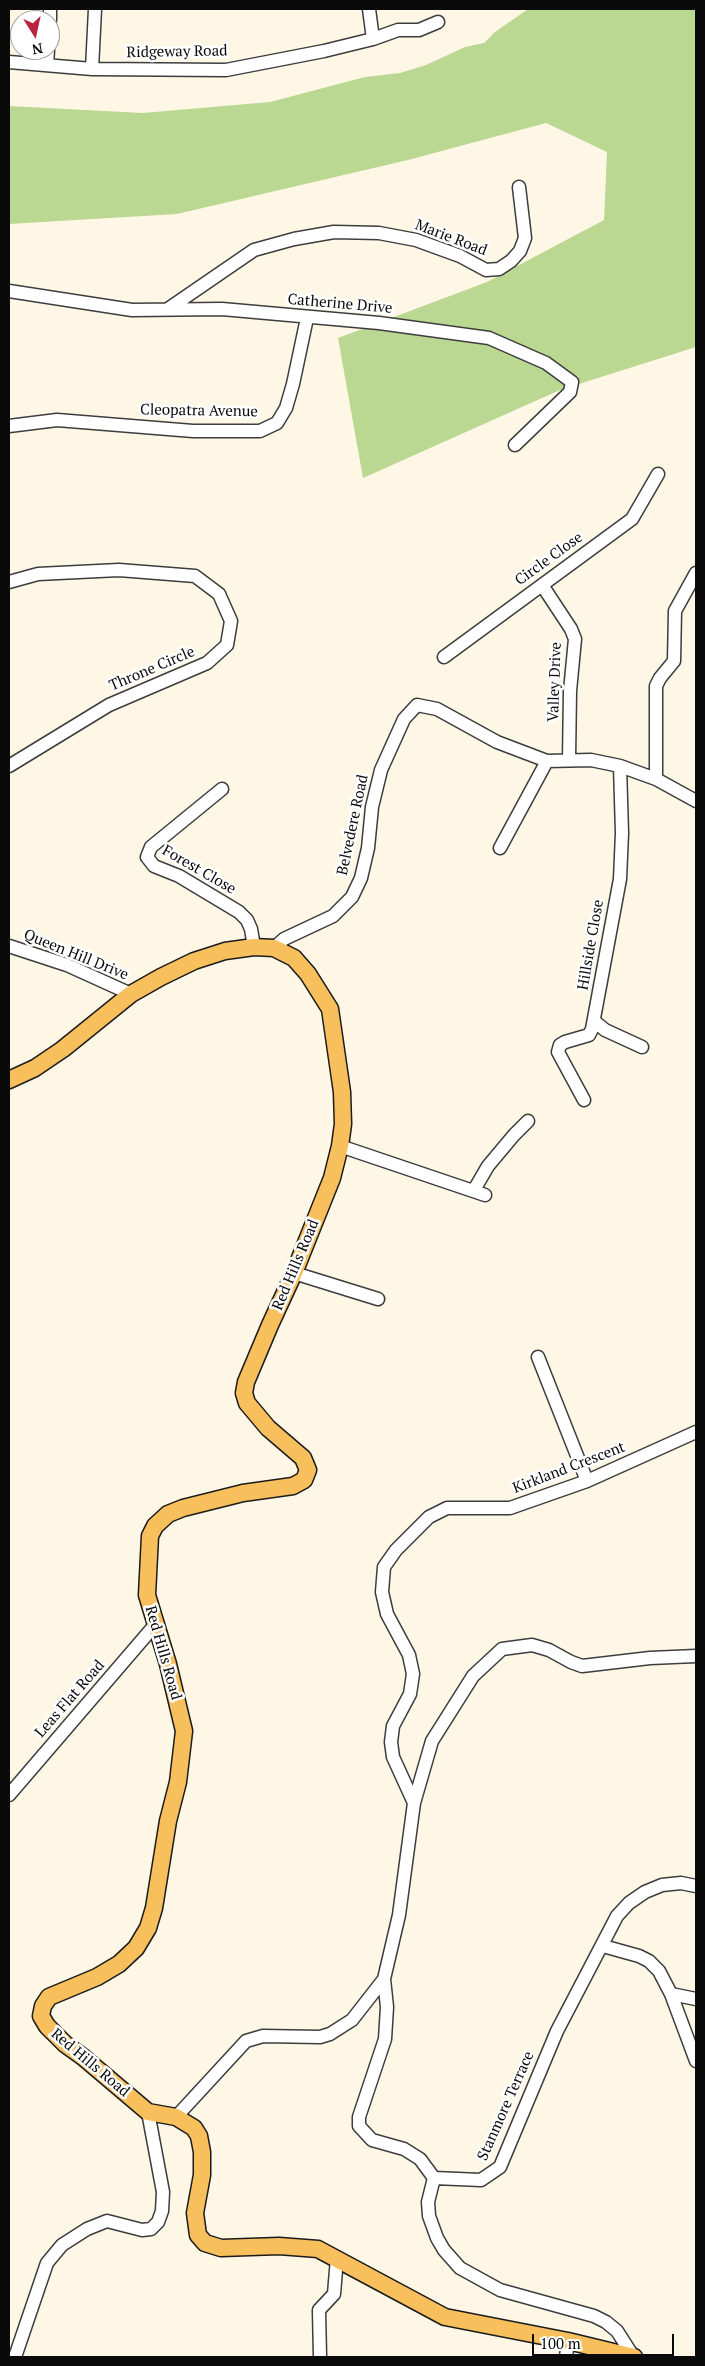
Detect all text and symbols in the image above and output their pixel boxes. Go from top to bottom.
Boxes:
north arrow [10,10,60,60]
text: N [31,39,44,60]
street label: Ridgeway Road [126,42,228,62]
street label: Marie Road [413,216,489,260]
street label: Catherine Drive [287,290,393,318]
street label: Cleopatra Avenue [140,401,258,421]
street label: Circle Close [512,528,586,590]
street label: Valley Drive [545,642,565,722]
street label: Throne Circle [106,643,198,695]
street label: Belvedere Road [334,773,372,877]
street label: Forest Close [159,842,239,898]
street label: Hillside Close [574,898,608,992]
street label: Queen Hill Drive [21,926,131,984]
street label: Red Hills Road [269,1217,323,1313]
street label: Kirkland Crescent [510,1438,628,1498]
street label: Red Hills Road [141,1604,185,1702]
street label: Leas Flat Road [32,1657,108,1741]
street label: Red Hills Road [47,2025,133,2101]
street label: Stanmore Terrace [474,2049,538,2163]
scale bar [535,2324,678,2356]
text: 100 m [540,2333,581,2353]

